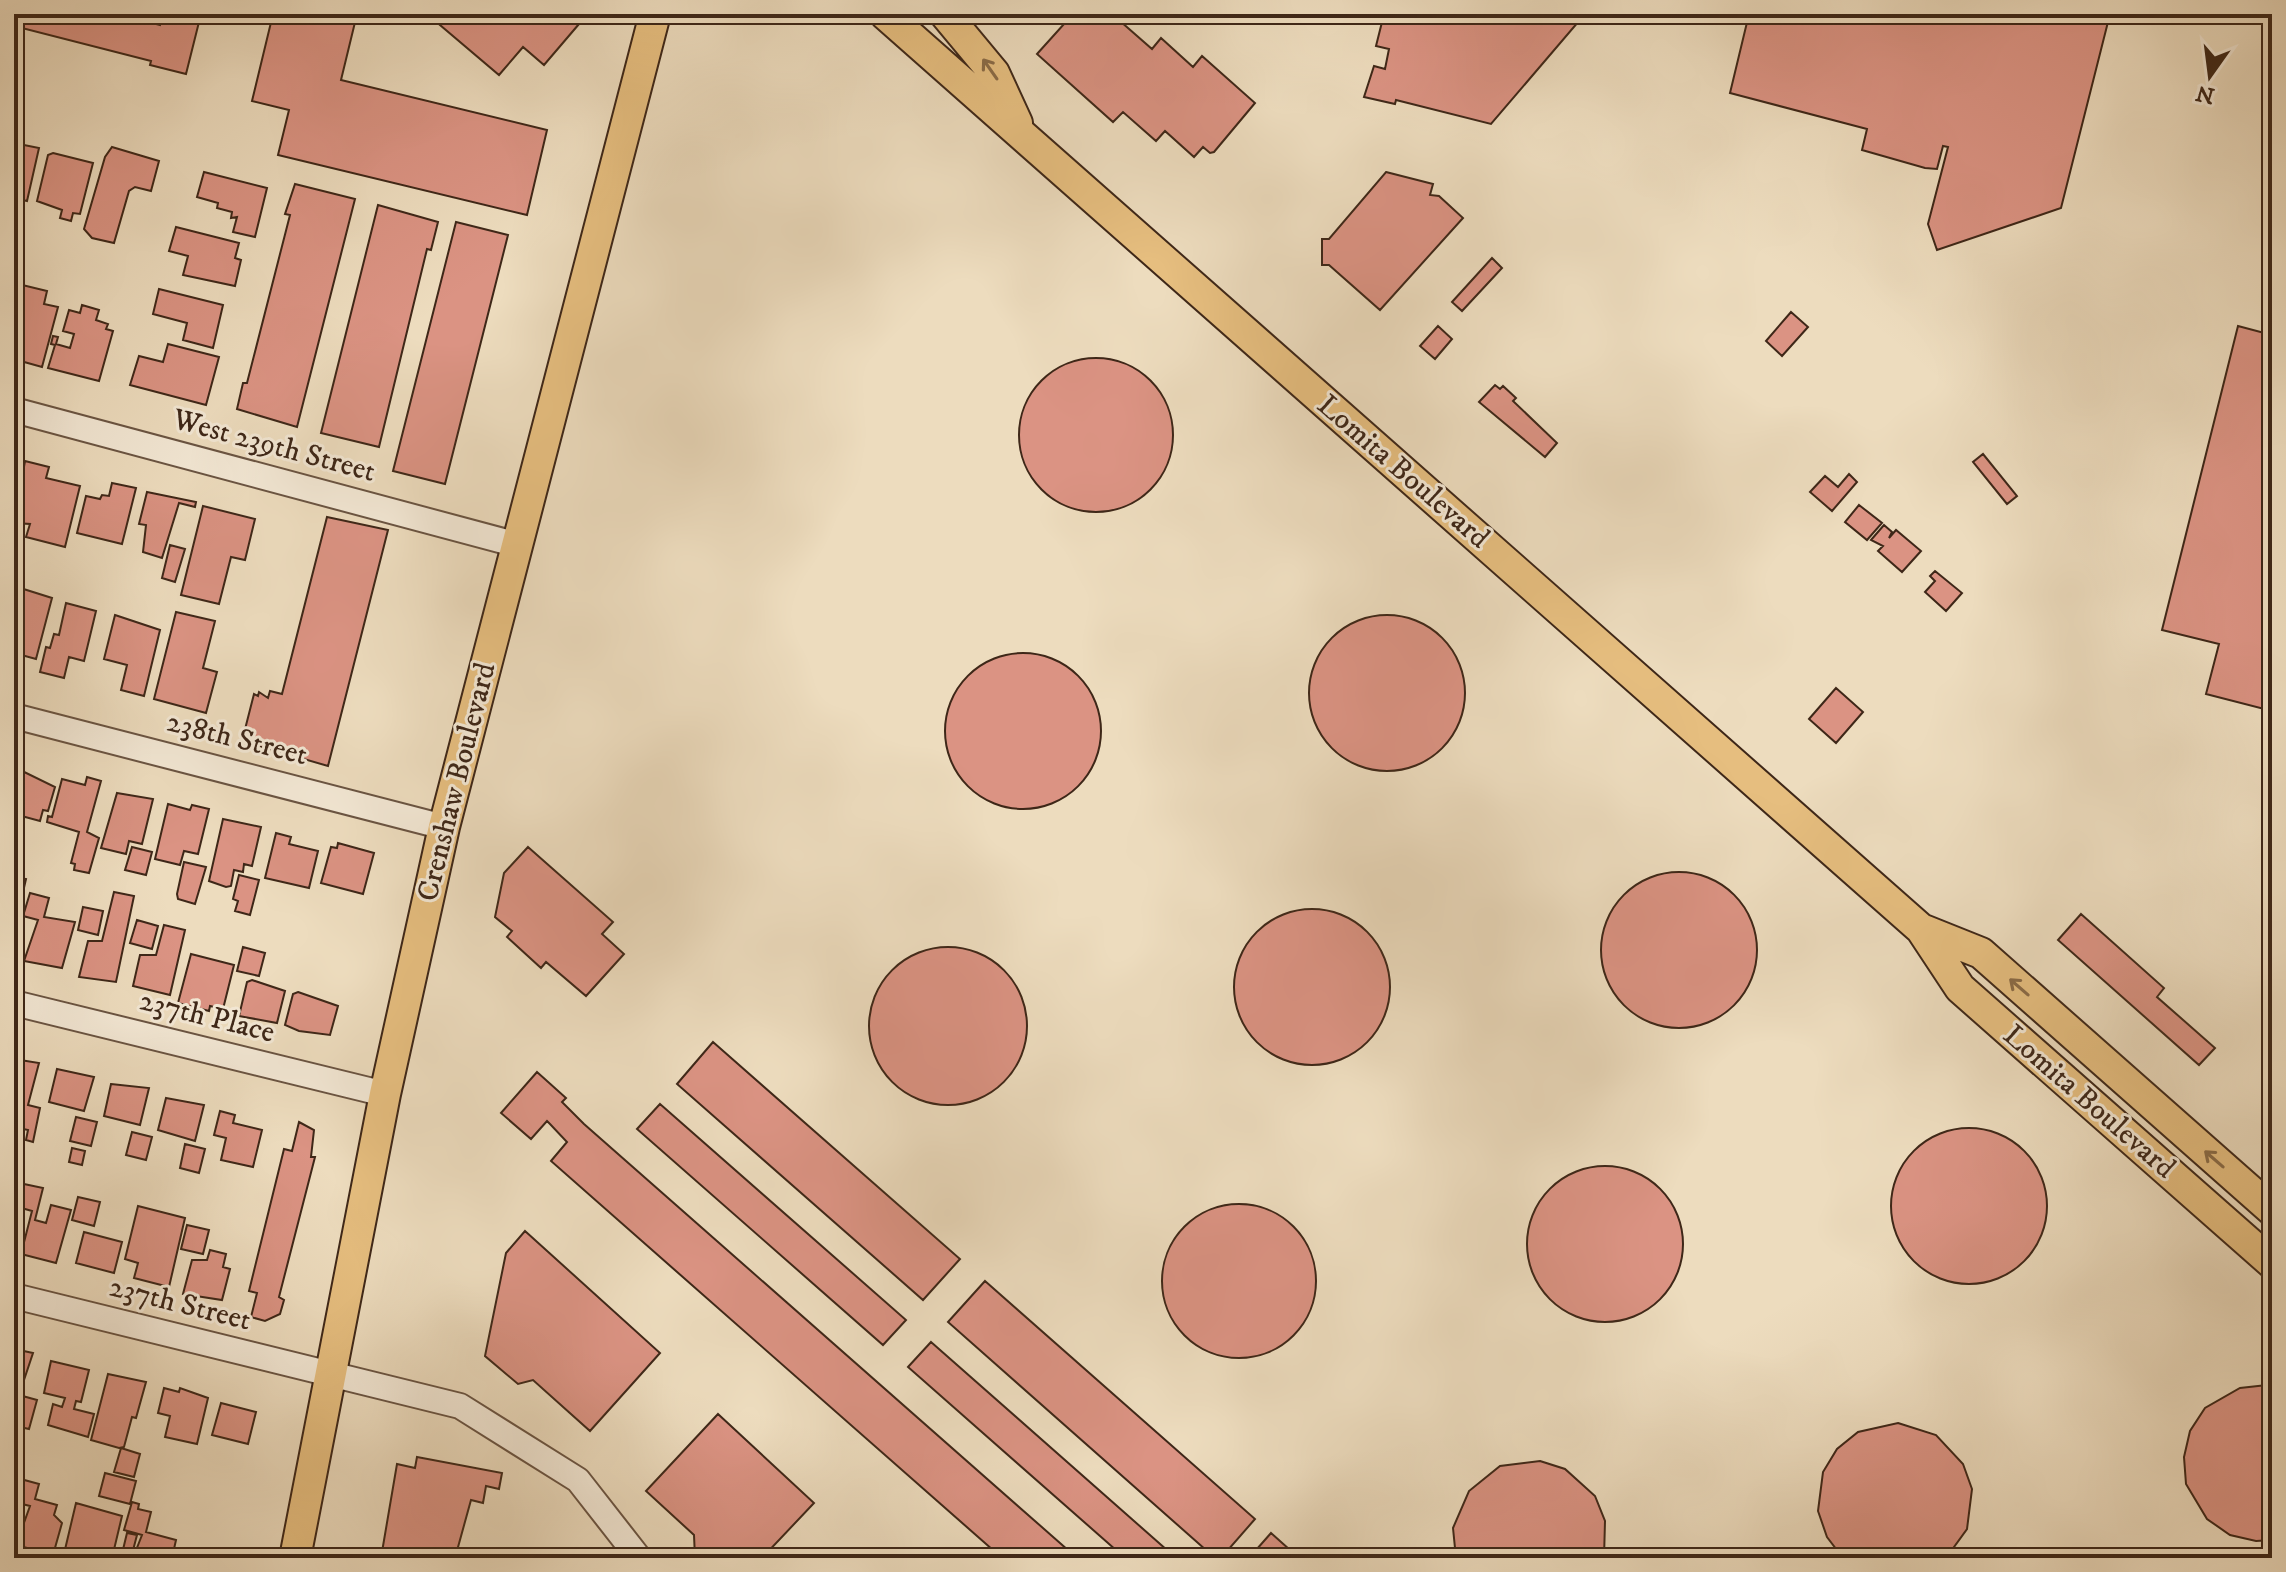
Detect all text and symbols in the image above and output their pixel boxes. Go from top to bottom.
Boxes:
north arrow [2170,36,2250,116]
one-way arrow [982,59,998,81]
text: N [2193,79,2218,109]
street label: Lomita Boulevard [1309,387,1497,557]
street label: West 239th Street [168,401,379,491]
street label: Crenshaw Boulevard [409,659,505,905]
street label: 238th Street [163,704,311,774]
one-way arrow [2009,978,2029,996]
street label: 237th Place [136,982,278,1052]
street label: Lomita Boulevard [1995,1017,2183,1187]
one-way arrow [2204,1150,2224,1168]
street label: 237th Street [105,1269,255,1339]

